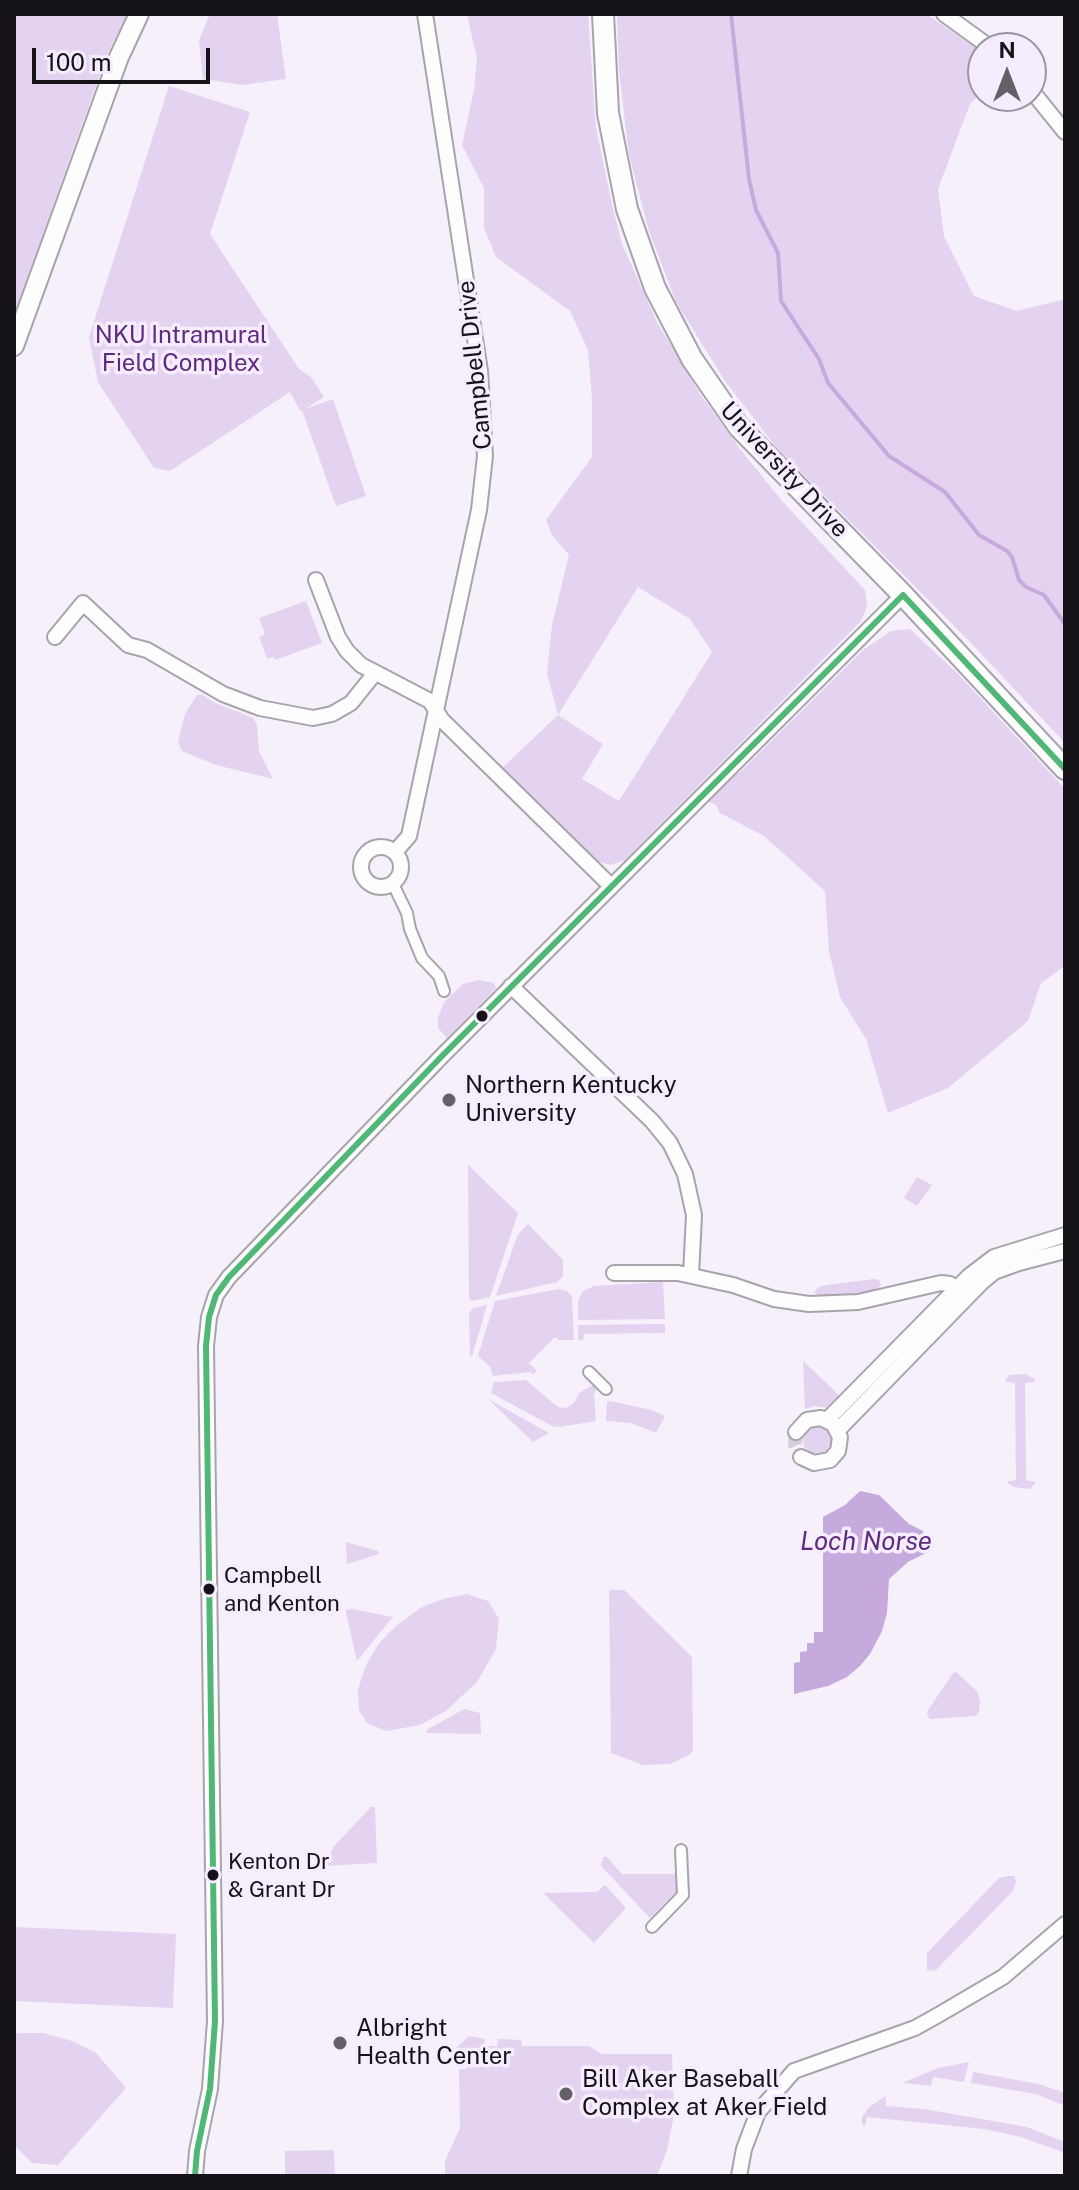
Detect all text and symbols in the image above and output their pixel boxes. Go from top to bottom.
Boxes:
scale bar [36,32,214,82]
north arrow [967,32,1047,112]
text: N [998,37,1016,63]
text: 100 m [46,48,112,76]
street label: Campbell Drive [452,279,498,451]
park label: NKU Intramural Field Complex [95,322,267,378]
street label: University Drive [714,396,854,544]
unlabelled marker [474,1008,490,1024]
place label: Northern Kentucky University [465,1072,677,1128]
marker: Northern Kentucky University [440,1091,458,1109]
water label: Loch Norse [800,1526,932,1558]
place label: Campbell and Kenton [224,1563,340,1614]
marker: Campbell and Kenton [201,1581,217,1597]
place label: Kenton Dr & Grant Dr [228,1849,335,1900]
marker: Kenton Dr & Grant Dr [205,1867,221,1883]
place label: Albright Health Center [356,2015,512,2071]
marker: Albright Health Center [331,2034,349,2052]
place label: Bill Aker Baseball Complex at Aker Field [582,2066,827,2122]
marker: Bill Aker Baseball Complex at Aker Field [557,2085,575,2103]

